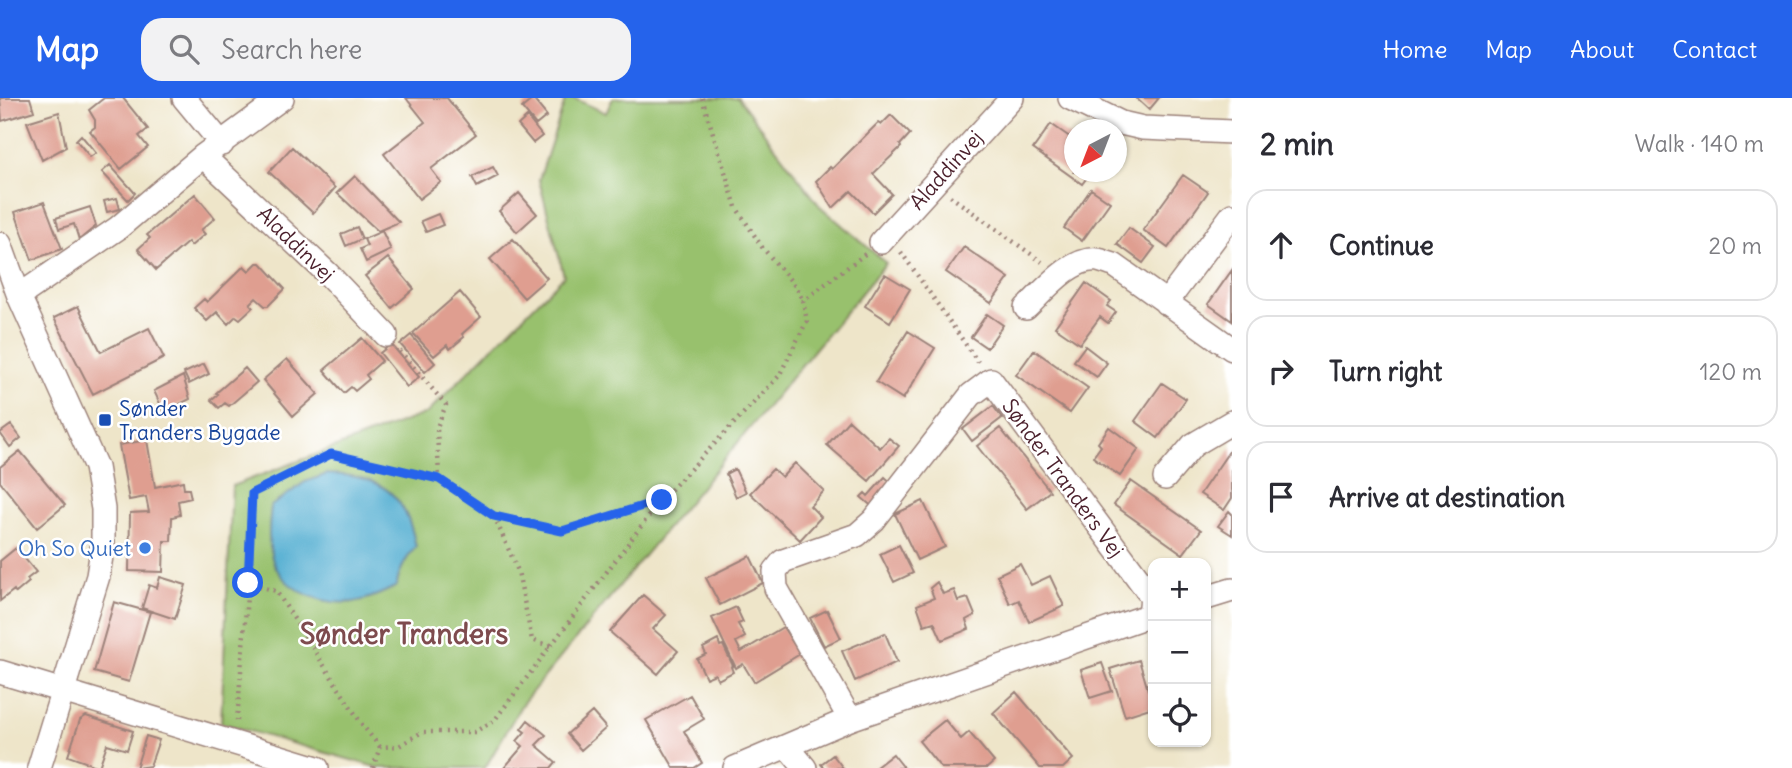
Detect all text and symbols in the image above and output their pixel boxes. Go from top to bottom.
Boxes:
search box [141,18,631,81]
text: Map [35,28,99,70]
icon: search [165,30,203,68]
text: Search here [221,33,362,66]
text: Home [1383,34,1447,64]
text: Map [1485,34,1532,64]
text: About [1570,34,1634,64]
text: Contact [1672,34,1757,64]
north arrow [1064,119,1127,182]
street label: Aladdinvej [903,125,989,215]
text: 2 min [1260,125,1334,163]
text: Walk · 140 m [1635,129,1764,158]
street label: Aladdinvej [251,200,341,288]
icon: ahead [1262,226,1300,264]
text: Continue [1329,229,1434,262]
text: 20 m [1709,231,1762,260]
icon: right [1262,352,1300,390]
text: Turn right [1329,355,1442,388]
text: 120 m [1699,357,1762,386]
street label: Sønder Tranders Vej [996,393,1130,563]
place label: Sønder Tranders Bygade [119,395,281,446]
marker: Sønder Tranders Bygade [97,412,113,428]
icon: arrive [1262,478,1300,516]
text: Arrive at destination [1329,481,1565,514]
route end [646,484,677,515]
place label: Oh So Quiet [18,535,131,562]
marker: Oh So Quiet [137,540,153,556]
map controls [1148,558,1211,747]
button: + [1148,558,1211,621]
route start [232,567,263,598]
district label: Sønder Tranders [300,616,509,652]
button: − [1148,621,1211,684]
button: locate [1148,684,1211,747]

